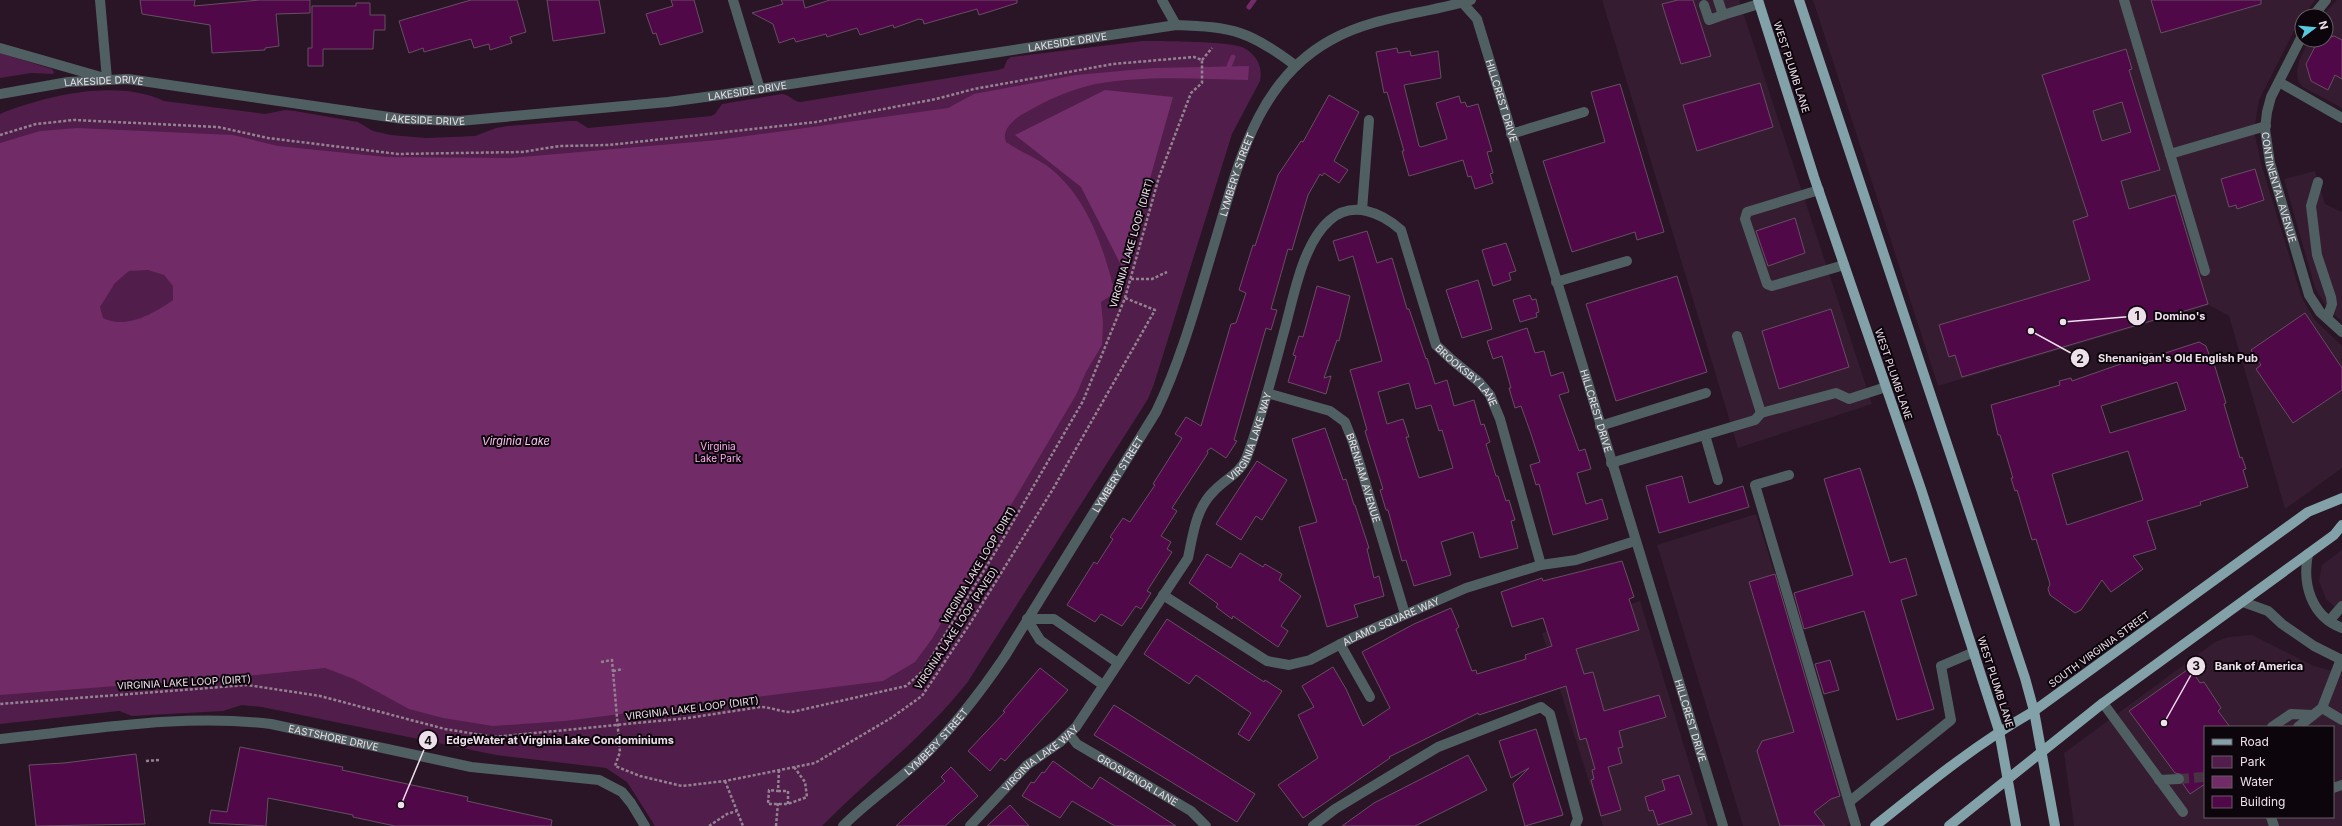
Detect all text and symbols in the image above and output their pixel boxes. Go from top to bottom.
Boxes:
north arrow [2294,8,2334,48]
text: N [2316,19,2331,31]
street label: WEST PLUMB LANE [1772,20,1812,114]
street label: LAKESIDE DRIVE [1027,30,1108,54]
street label: HILLCREST DRIVE [1484,58,1520,144]
street label: LAKESIDE DRIVE [63,73,144,89]
street label: LAKESIDE DRIVE [707,79,788,103]
street label: LAKESIDE DRIVE [384,110,465,127]
street label: LYMBERY STREET [1217,131,1256,218]
street label: CONTINENTAL AVENUE [2259,131,2299,244]
street label: VIRGINIA LAKE LOOP (DIRT) [1107,177,1155,309]
callout: Domino's [2127,304,2213,327]
text: 1 [2134,308,2140,323]
text: Domino's [2155,309,2205,323]
street label: WEST PLUMB LANE [1873,327,1915,421]
street label: BROOKSBY LANE [1433,342,1500,408]
callout: Shenanigan's Old English Pub [2070,347,2266,370]
text: 2 [2076,351,2084,366]
text: Shenanigan's Old English Pub [2098,351,2258,365]
street label: HILLCREST DRIVE [1578,368,1615,454]
street label: VIRGINIA LAKE WAY [1225,390,1273,483]
street label: BRENHAM AVENUE [1344,431,1383,524]
water label: Virginia Lake [482,434,550,448]
street label: LYMBERY STREET [1090,434,1146,514]
park label: Virginia Lake Park [695,440,742,464]
street label: VIRGINIA LAKE LOOP (DIRT) [938,504,1018,626]
street label: VIRGINIA LAKE LOOP (PAVED) [912,565,1000,691]
street label: ALAMO SQUARE WAY [1340,594,1441,648]
street label: SOUTH VIRGINIA STREET [2046,608,2152,690]
street label: WEST PLUMB LANE [1976,635,2016,729]
callout: Bank of America [2186,654,2311,677]
text: 3 [2192,658,2200,673]
text: Bank of America [2215,659,2303,673]
street label: VIRGINIA LAKE LOOP (DIRT) [117,672,251,692]
street label: HILLCREST DRIVE [1673,678,1709,763]
street label: VIRGINIA LAKE LOOP (DIRT) [625,694,759,722]
street label: LYMBERY STREET [902,706,970,777]
street label: EASTSHORE DRIVE [287,722,380,753]
street label: VIRGINIA LAKE WAY [1000,722,1081,794]
legend [2204,726,2334,818]
callout: EdgeWater at Virginia Lake Condominiums [418,729,681,752]
text: 4 [424,733,432,748]
text: EdgeWater at Virginia Lake Condominiums [446,733,674,747]
text: Road [2240,734,2269,749]
street label: GROSVENOR LANE [1095,751,1180,808]
text: Park [2240,754,2266,769]
text: Water [2240,774,2274,789]
text: Building [2240,794,2285,809]

